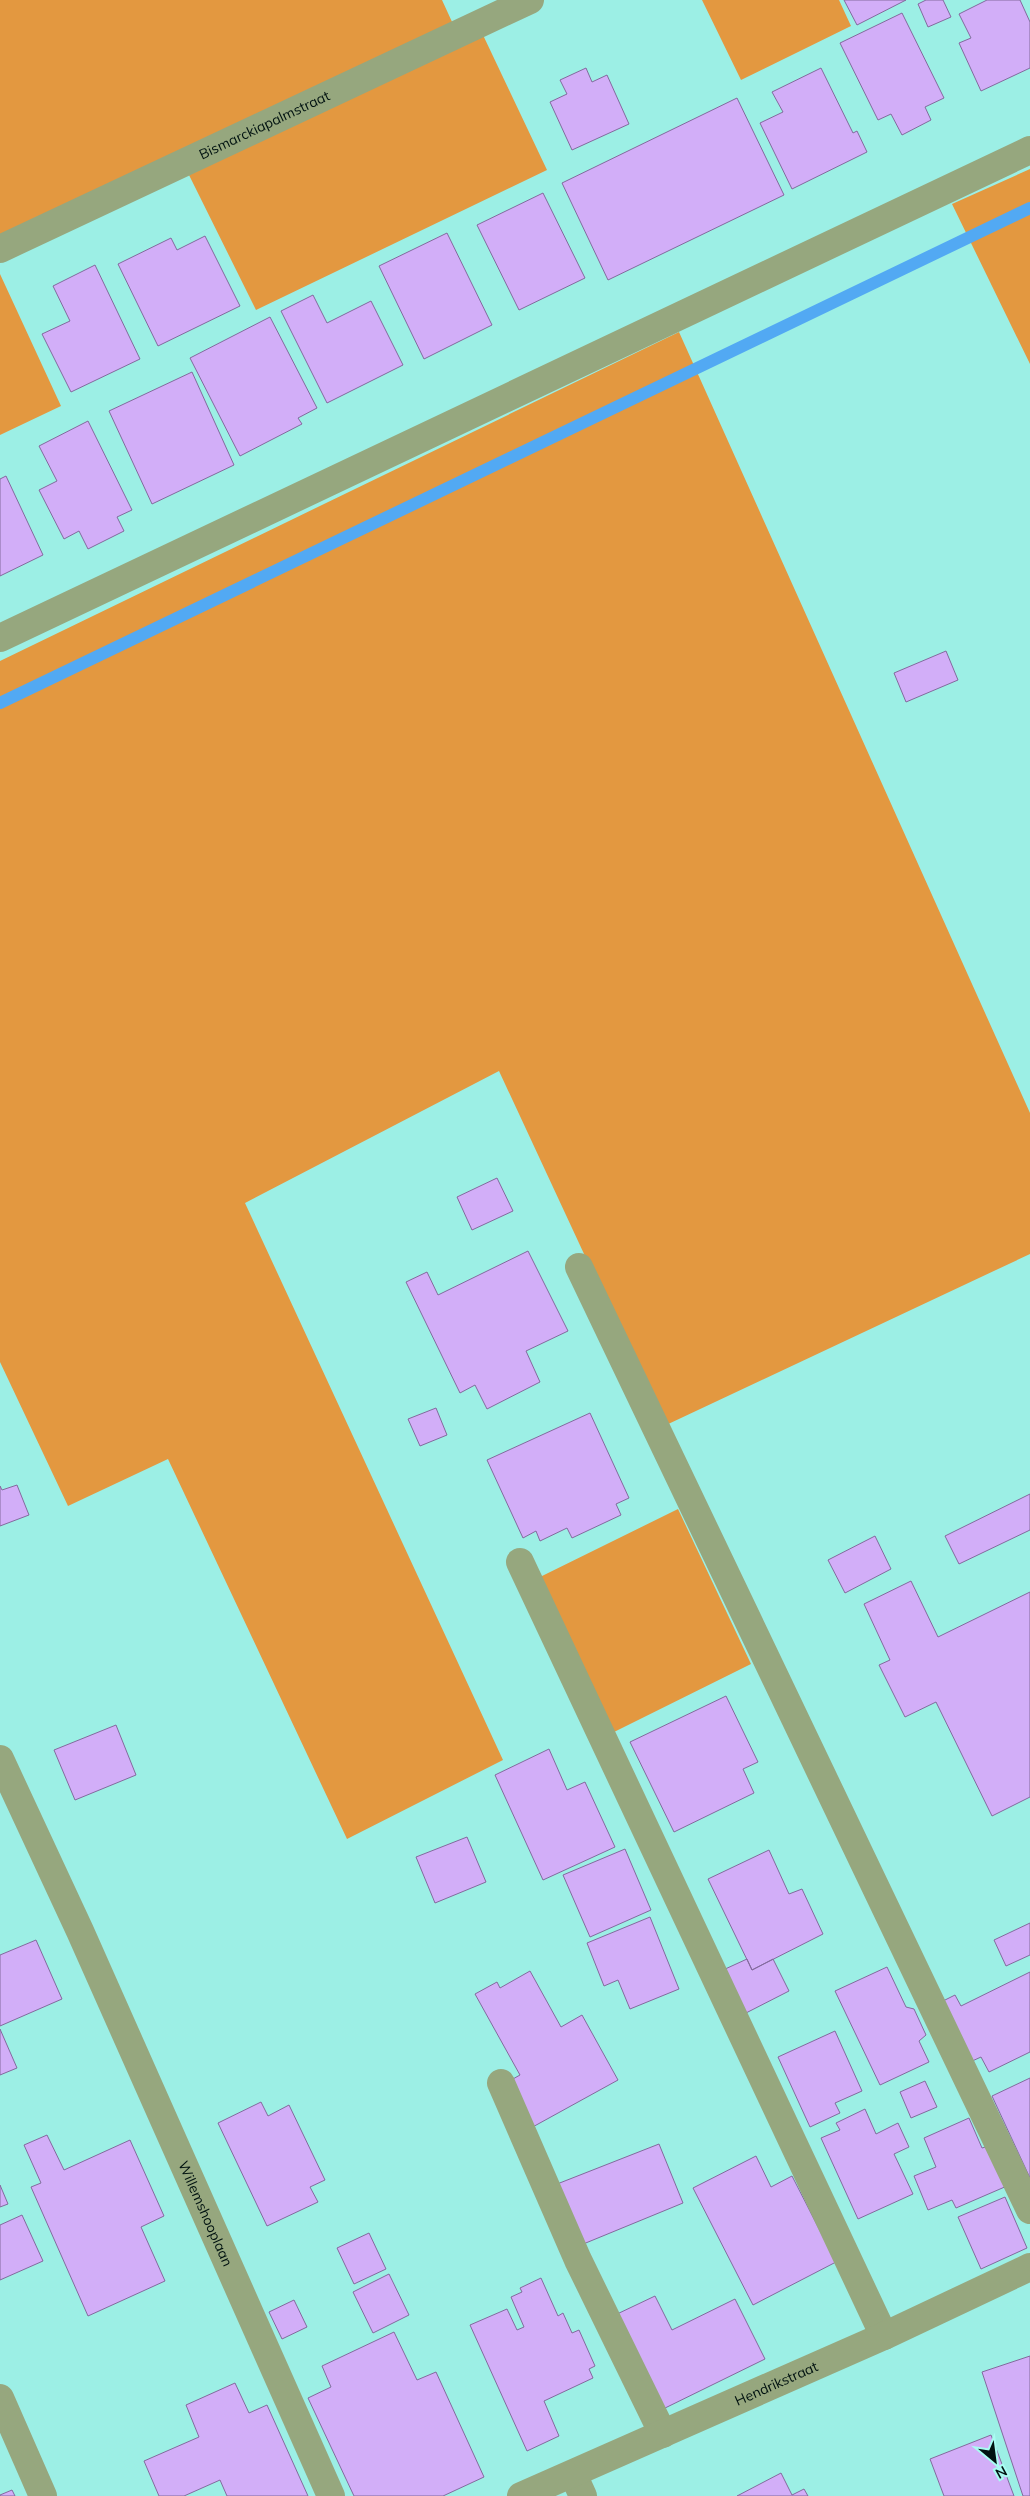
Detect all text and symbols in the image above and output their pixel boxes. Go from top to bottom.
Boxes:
street label: Bismarckiapalmstraat [196,86,333,163]
street label: Willemshooplaan [174,2158,237,2269]
street label: Hendrikstraat [732,2357,821,2410]
north arrow [970,2436,1020,2486]
text: N [992,2462,1010,2483]

